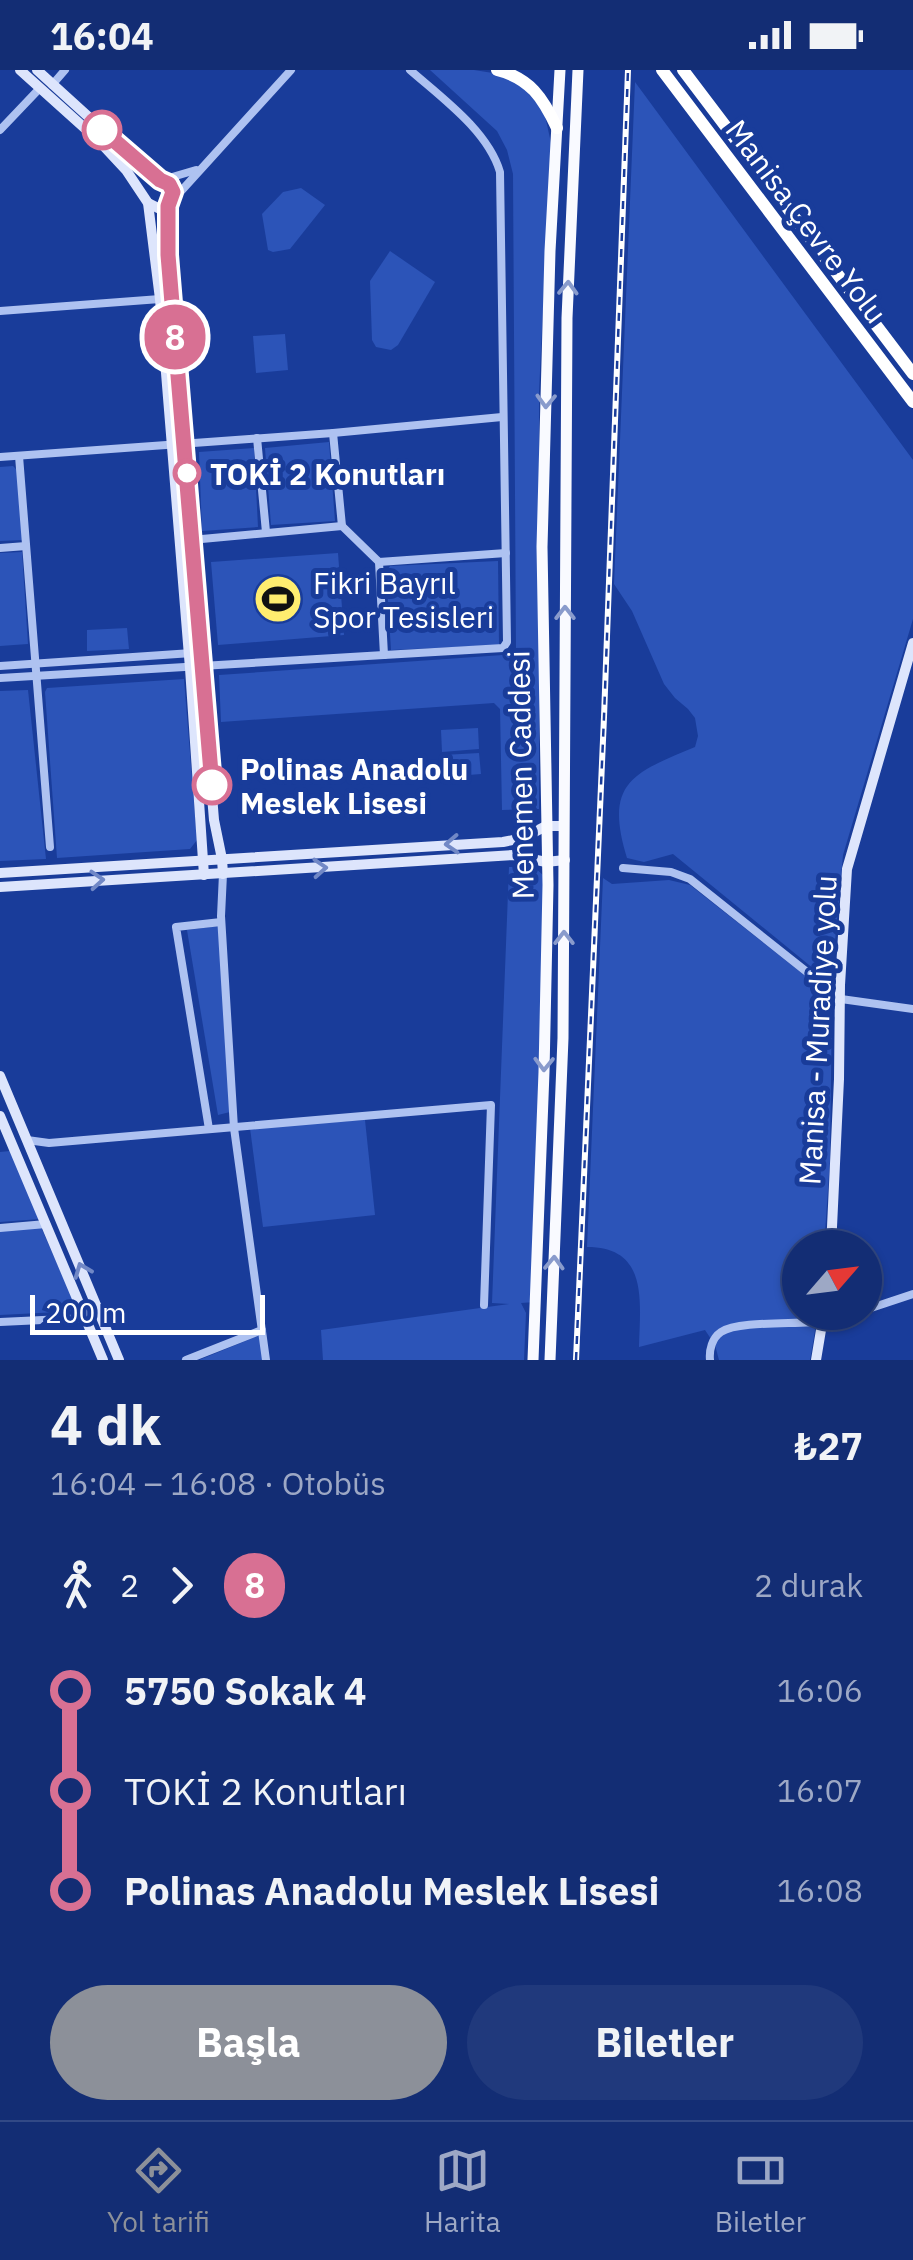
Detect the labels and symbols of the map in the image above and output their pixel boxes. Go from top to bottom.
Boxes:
unlabelled marker [83,111,121,149]
street label: Manisa Çevre Yolu [718,111,896,331]
one-way arrow [557,279,578,295]
line badge: 8 [142,304,208,370]
one-way arrow [536,393,557,409]
place label: TOKİ 2 Konutları [210,454,445,493]
marker: TOKİ 2 Konutları [174,460,200,486]
place label: Fikri Bayrıl Spor Tesisleri [313,563,494,636]
sports icon: Fikri Bayrıl Spor Tesisleri [252,573,304,625]
one-way arrow [554,604,576,620]
street label: Menemen Caddesi [498,650,542,900]
place label: Polinas Anadolu Meslek Lisesi [240,749,468,822]
marker: Polinas Anadolu Meslek Lisesi [193,766,231,804]
one-way arrow [443,833,459,854]
one-way arrow [313,858,329,879]
one-way arrow [90,870,106,891]
street label: Manisa - Muradiye yolu [789,874,845,1186]
one-way arrow [553,929,575,944]
one-way arrow [534,1057,555,1072]
north arrow [782,1230,882,1330]
one-way arrow [543,1254,564,1270]
one-way arrow [73,1262,93,1279]
scale bar [30,1290,265,1334]

